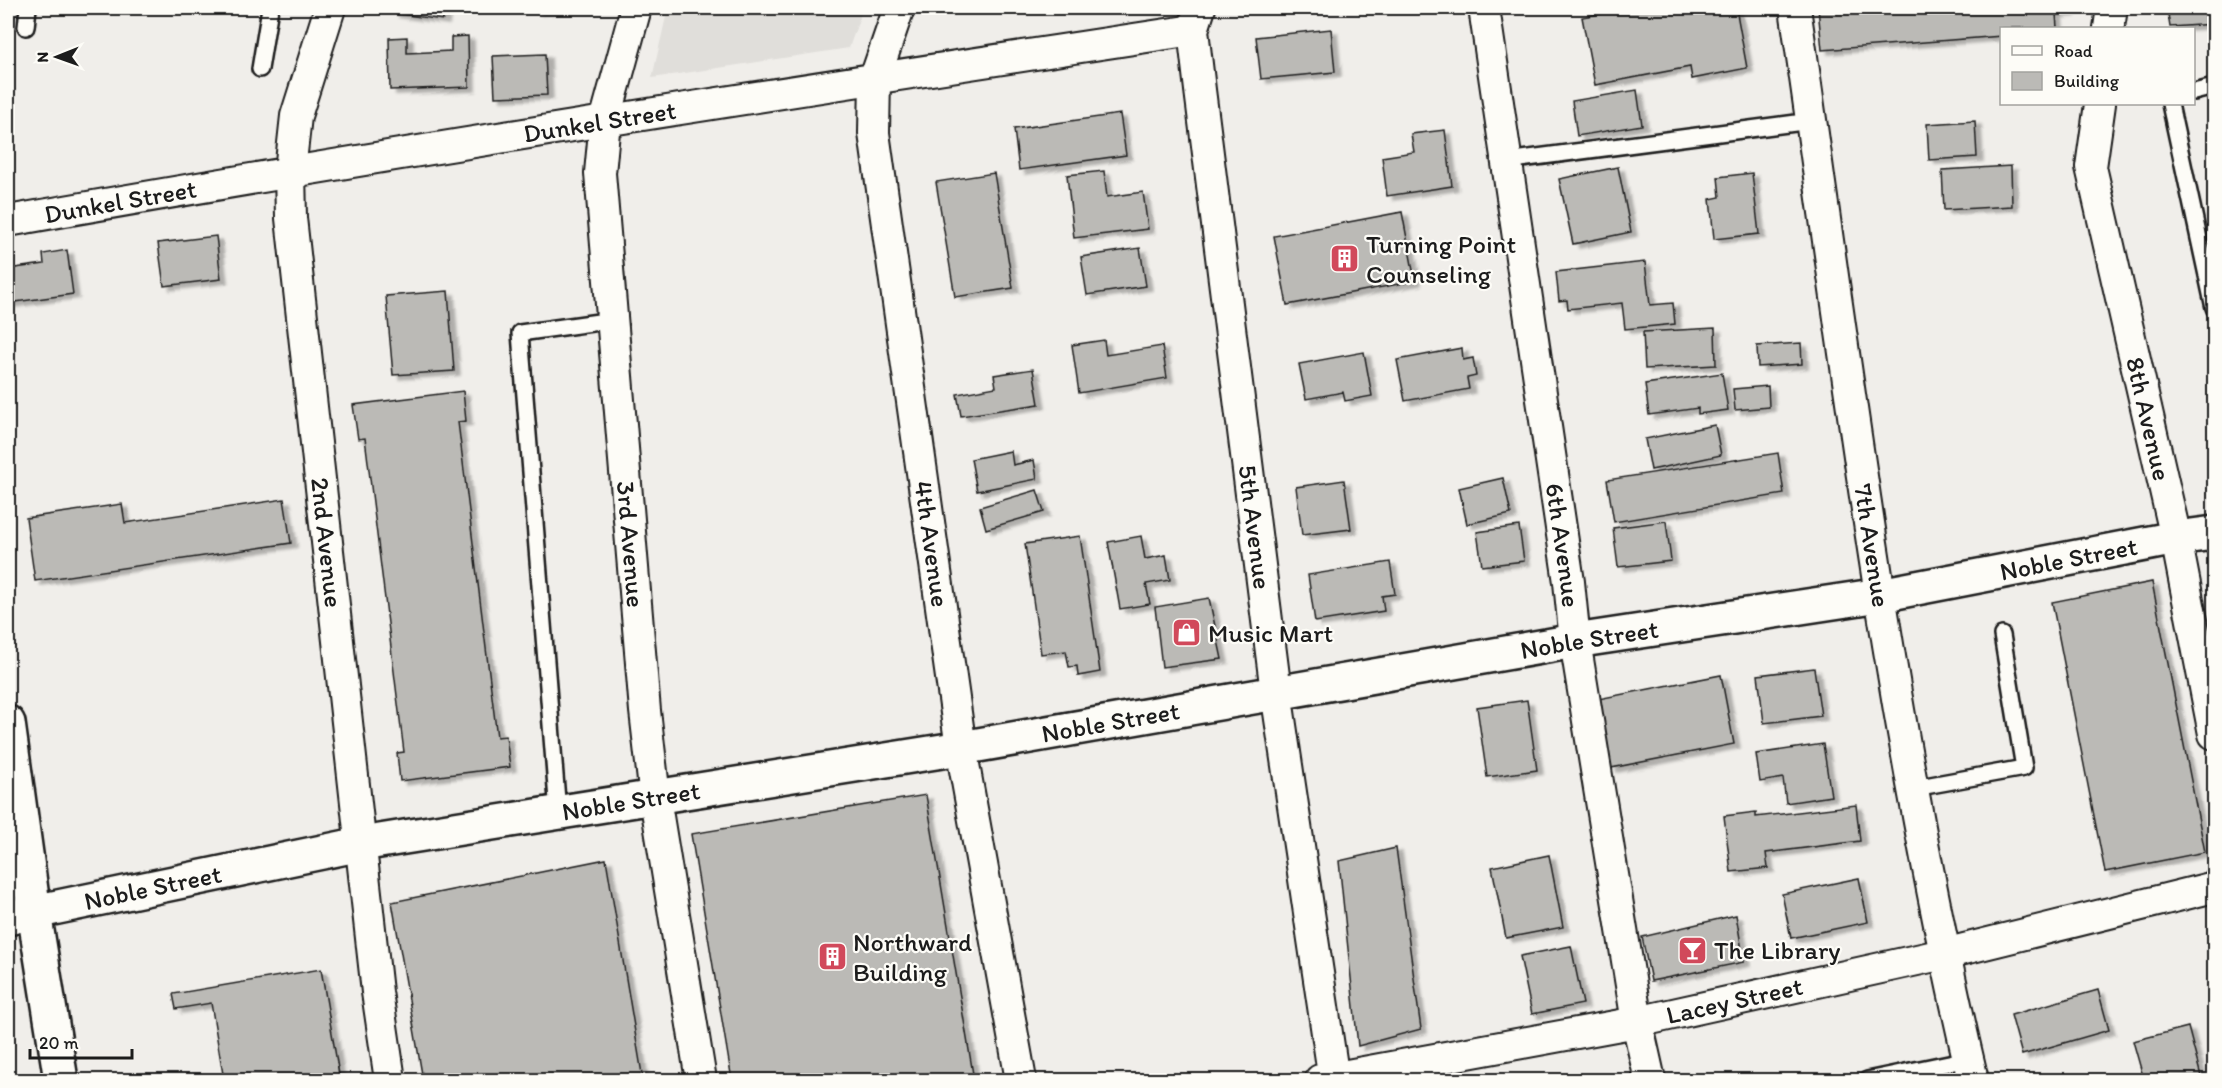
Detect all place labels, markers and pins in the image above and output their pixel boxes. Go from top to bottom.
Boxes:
place label: Turning Point Counseling [1366,228,1516,290]
building icon: Turning Point Counseling [1329,243,1361,275]
shop icon: Music Mart [1171,617,1203,649]
place label: Music Mart [1208,617,1334,649]
place label: Northward Building [853,926,972,988]
bar icon: The Library [1677,934,1709,966]
place label: The Library [1714,934,1840,966]
building icon: Northward Building [816,941,848,973]

